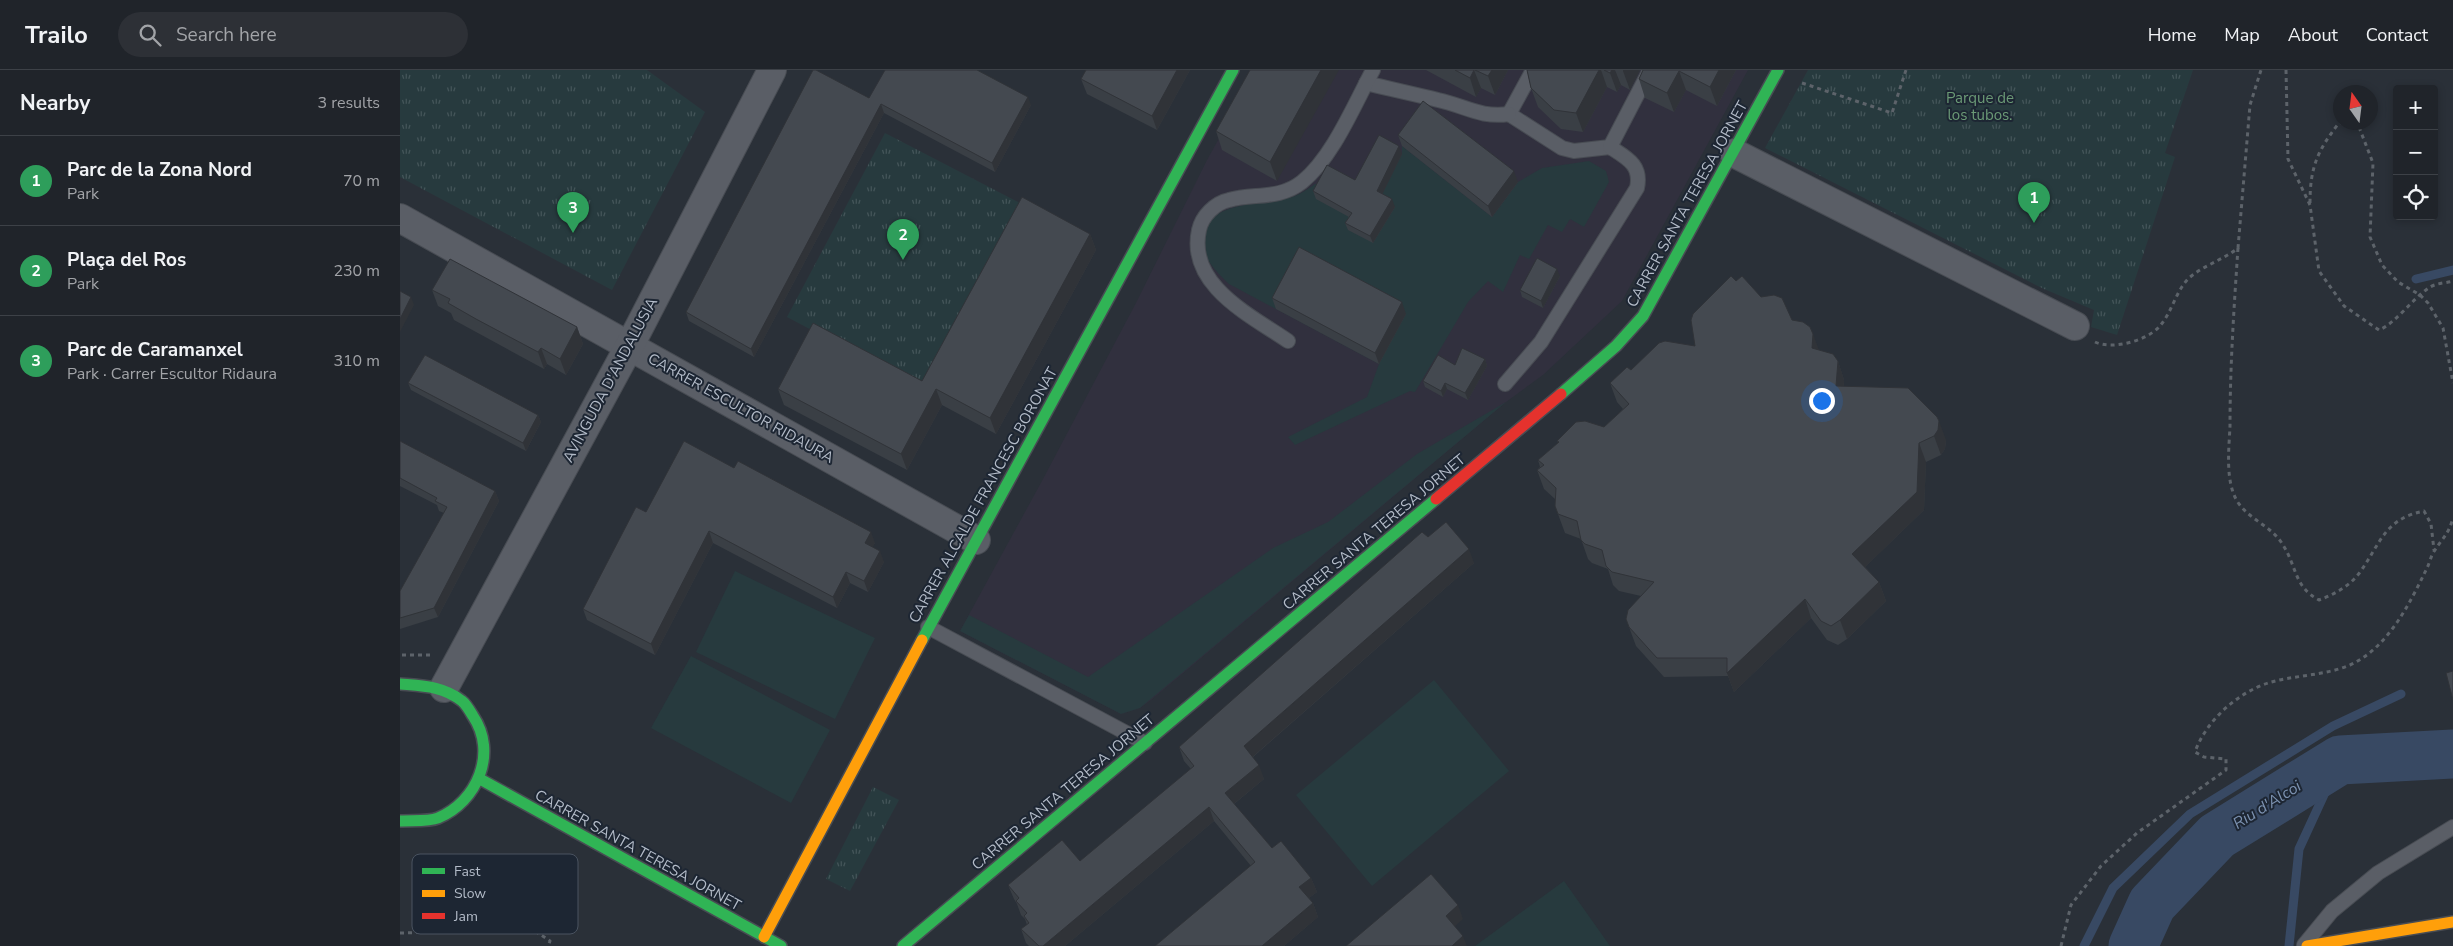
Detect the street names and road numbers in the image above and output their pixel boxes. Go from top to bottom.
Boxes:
street label: CARRER SANTA TERESA JORNET [1622,97,1752,311]
street label: AVINGUDA D'ANDALUSIA [558,294,662,466]
street label: CARRER ESCULTOR RIDAURA [644,348,838,468]
street label: CARRER ALCALDE FRANCESC BORONAT [904,363,1062,627]
street label: CARRER SANTA TERESA JORNET [1278,449,1470,615]
street label: CARRER SANTA TERESA JORNET [967,709,1159,875]
street label: CARRER SANTA TERESA JORNET [531,785,745,915]

